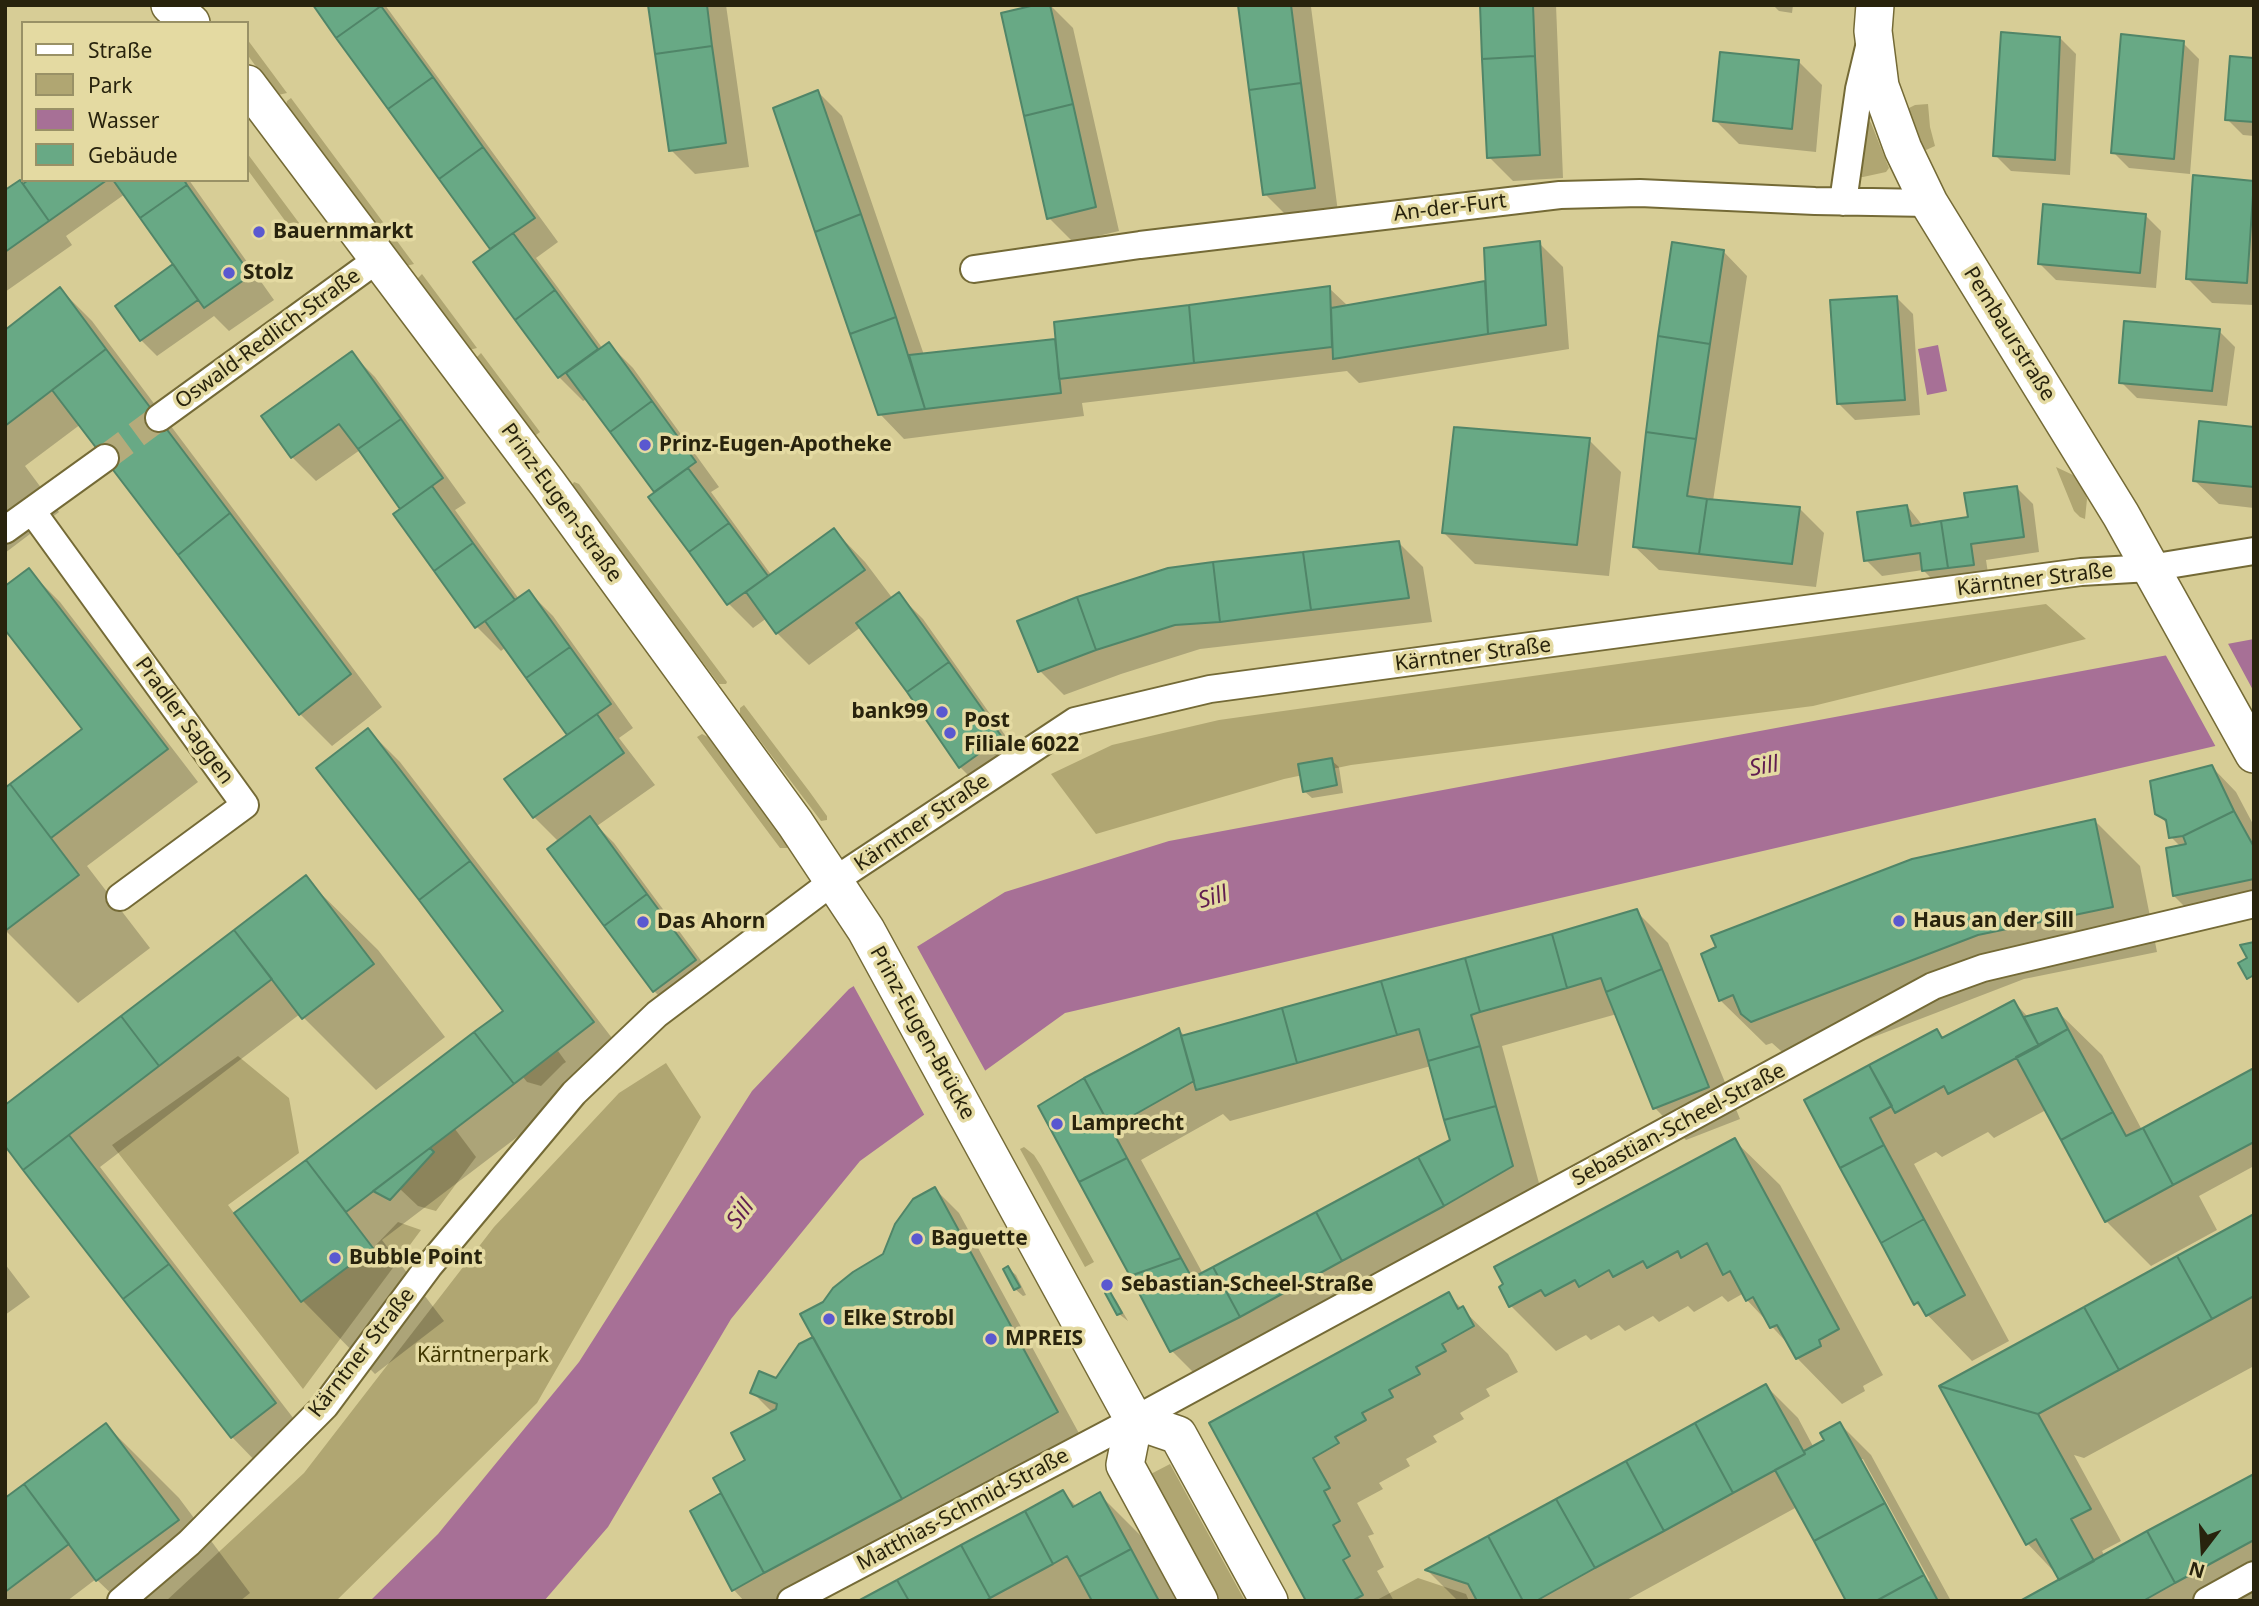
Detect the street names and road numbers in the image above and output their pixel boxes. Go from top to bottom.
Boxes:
street label: An-der-Furt [1392,189,1508,227]
street label: Pembaurstraße [1958,262,2060,406]
street label: Oswald-Redlich-Straße [171,263,365,415]
street label: Prinz-Eugen-Straße [495,419,627,587]
street label: Kärntner Straße [1955,558,2115,602]
street label: Kärntner Straße [1393,633,1553,677]
street label: Pradler Saggen [129,653,239,789]
street label: Kärntner Straße [850,769,994,877]
street label: Prinz-Eugen-Brücke [864,942,980,1124]
street label: Sebastian-Scheel-Straße [1568,1058,1790,1192]
street label: Kärntner Straße [304,1283,420,1423]
street label: Matthias-Schmid-Straße [853,1443,1073,1577]

